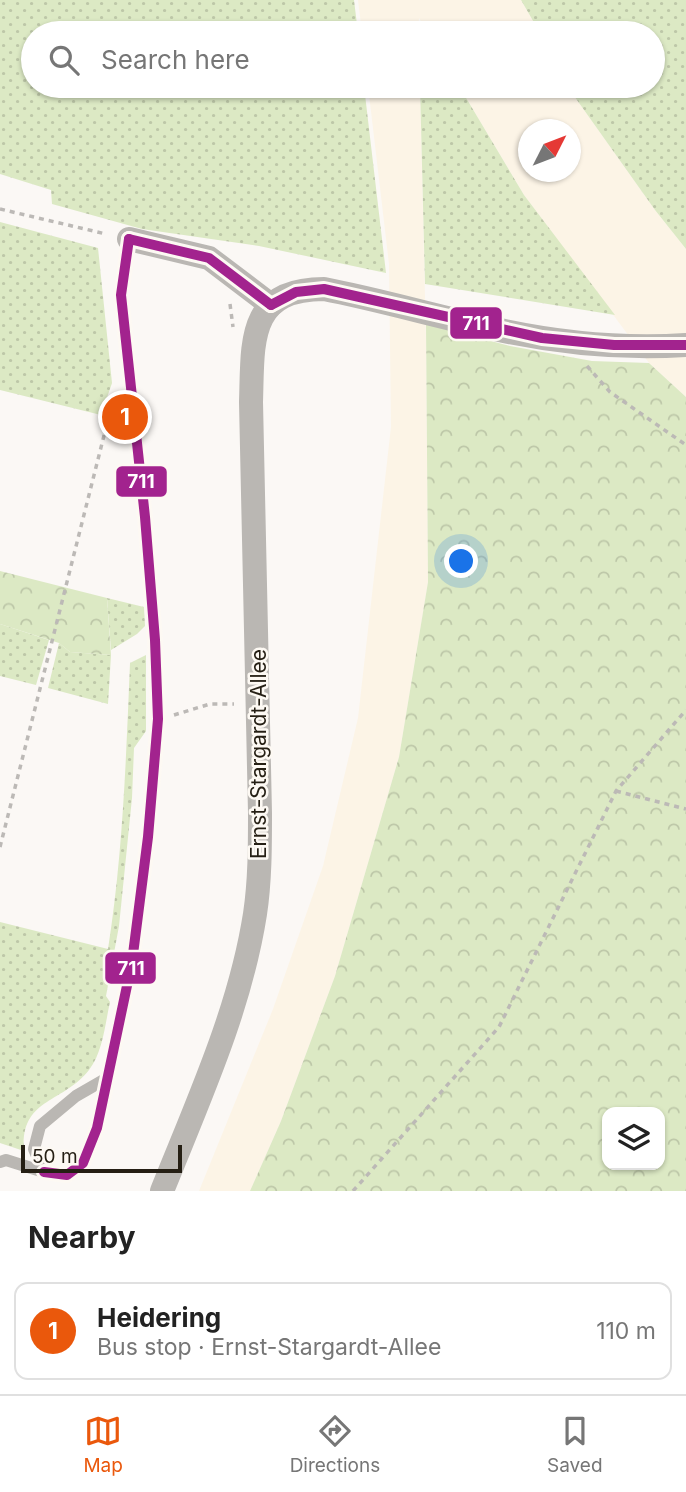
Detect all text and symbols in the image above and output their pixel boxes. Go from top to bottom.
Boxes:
search box [21,21,665,98]
icon: search [45,41,83,79]
text: Search here [101,44,250,75]
north arrow [518,119,581,182]
line badge: 711 [449,306,503,340]
text: 711 [462,312,490,335]
pin: 1 [102,391,148,443]
line badge: 711 [115,465,168,498]
text: 711 [127,470,155,493]
your location [444,544,478,578]
street label: Ernst-Stargardt-Allee [246,649,271,859]
line badge: 711 [104,951,157,985]
text: 711 [117,957,145,980]
map controls [602,1107,665,1170]
button: layers [602,1107,665,1170]
scale bar [21,1142,182,1174]
text: 50 m [32,1145,78,1168]
text: Nearby [28,1219,136,1255]
text: Heidering [97,1302,221,1333]
text: 1 [48,1317,58,1345]
text: 110 m [596,1317,656,1345]
text: Bus stop · Ernst-Stargardt-Allee [97,1333,441,1361]
tab: Map [83,1412,123,1477]
tab: Directions [290,1412,380,1477]
tab: Saved [547,1412,603,1477]

